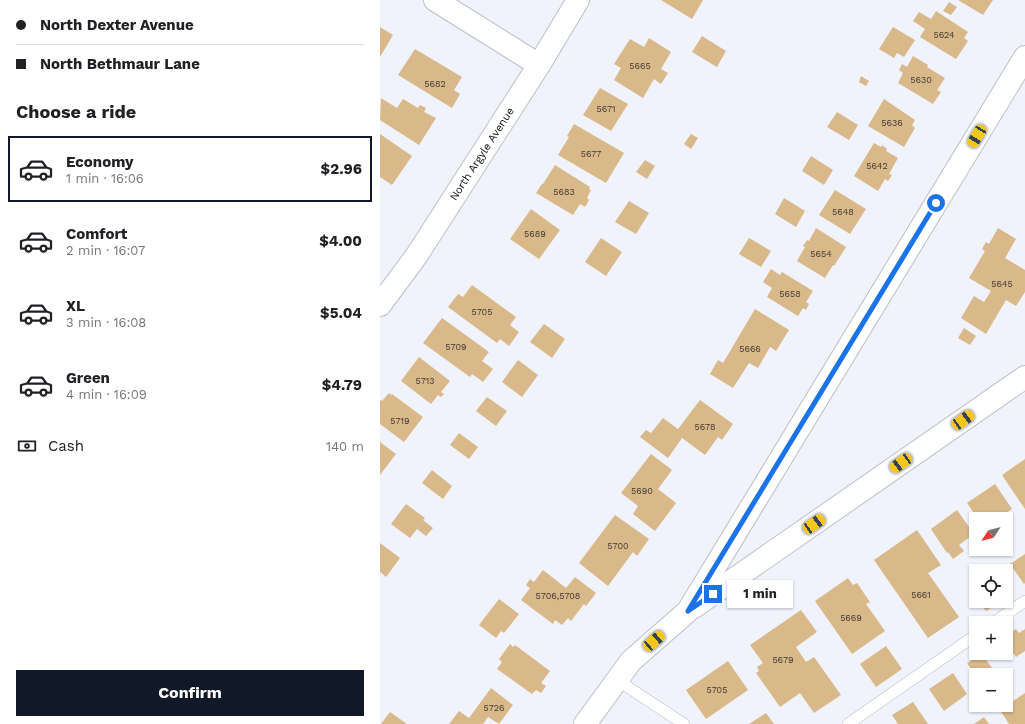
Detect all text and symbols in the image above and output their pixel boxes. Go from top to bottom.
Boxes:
text: North Dexter Avenue [40,16,194,34]
house number: 5624 [933,30,955,40]
text: North Bethmaur Lane [40,55,200,73]
house number: 5665 [629,61,651,71]
house number: 5630 [910,75,932,85]
house number: 5682 [424,79,446,89]
text: Choose a ride [16,101,136,122]
house number: 5671 [596,104,616,114]
street label: North Argyle Avenue [447,105,517,203]
house number: 5636 [881,118,903,128]
car [966,123,988,149]
house number: 5677 [581,149,601,159]
icon: car [18,151,54,187]
text: Economy [66,153,133,171]
text: $2.96 [321,160,362,178]
house number: 5642 [866,161,888,171]
text: 1 min · 16:06 [66,171,144,186]
house number: 5683 [553,187,575,197]
route start [927,194,945,212]
house number: 5648 [832,207,854,217]
icon: car [18,223,54,259]
text: Comfort [66,225,127,243]
house number: 5689 [524,229,546,239]
text: $4.00 [319,232,362,250]
text: 2 min · 16:07 [66,243,145,258]
house number: 5654 [810,249,832,259]
house number: 5645 [991,279,1013,289]
house number: 5658 [779,289,801,299]
icon: car [18,295,54,331]
text: XL [66,297,85,315]
text: $5.04 [320,304,362,322]
house number: 5705 [472,307,492,317]
text: 3 min · 16:08 [66,315,146,330]
house number: 5709 [445,342,467,352]
house number: 5666 [739,344,761,354]
icon: car [18,367,54,403]
text: Green [66,369,110,387]
text: $4.79 [322,376,362,394]
house number: 5713 [415,376,435,386]
text: 4 min · 16:09 [66,387,147,402]
car [950,408,976,432]
house number: 5719 [390,416,410,426]
house number: 5678 [694,422,716,432]
icon: cash [16,435,38,457]
text: Cash [48,437,84,455]
text: 140 m [326,439,364,454]
car [888,451,914,475]
house number: 5690 [631,486,653,496]
car [801,512,827,536]
north arrow [969,512,1013,556]
map controls [969,512,1013,712]
house number: 5700 [607,541,629,551]
button: locate [969,564,1013,608]
callout: 1 min [727,580,793,608]
route end [704,585,722,603]
text: 1 min [743,586,777,601]
house number: 5661 [911,590,931,600]
house number: 5706,5708 [536,591,580,601]
house number: 5669 [840,613,862,623]
button: + [969,616,1013,660]
car [641,629,667,653]
house number: 5679 [772,655,794,665]
button: − [969,668,1013,712]
button: Confirm [16,670,364,716]
house number: 5705 [707,685,727,695]
house number: 5726 [483,703,505,713]

